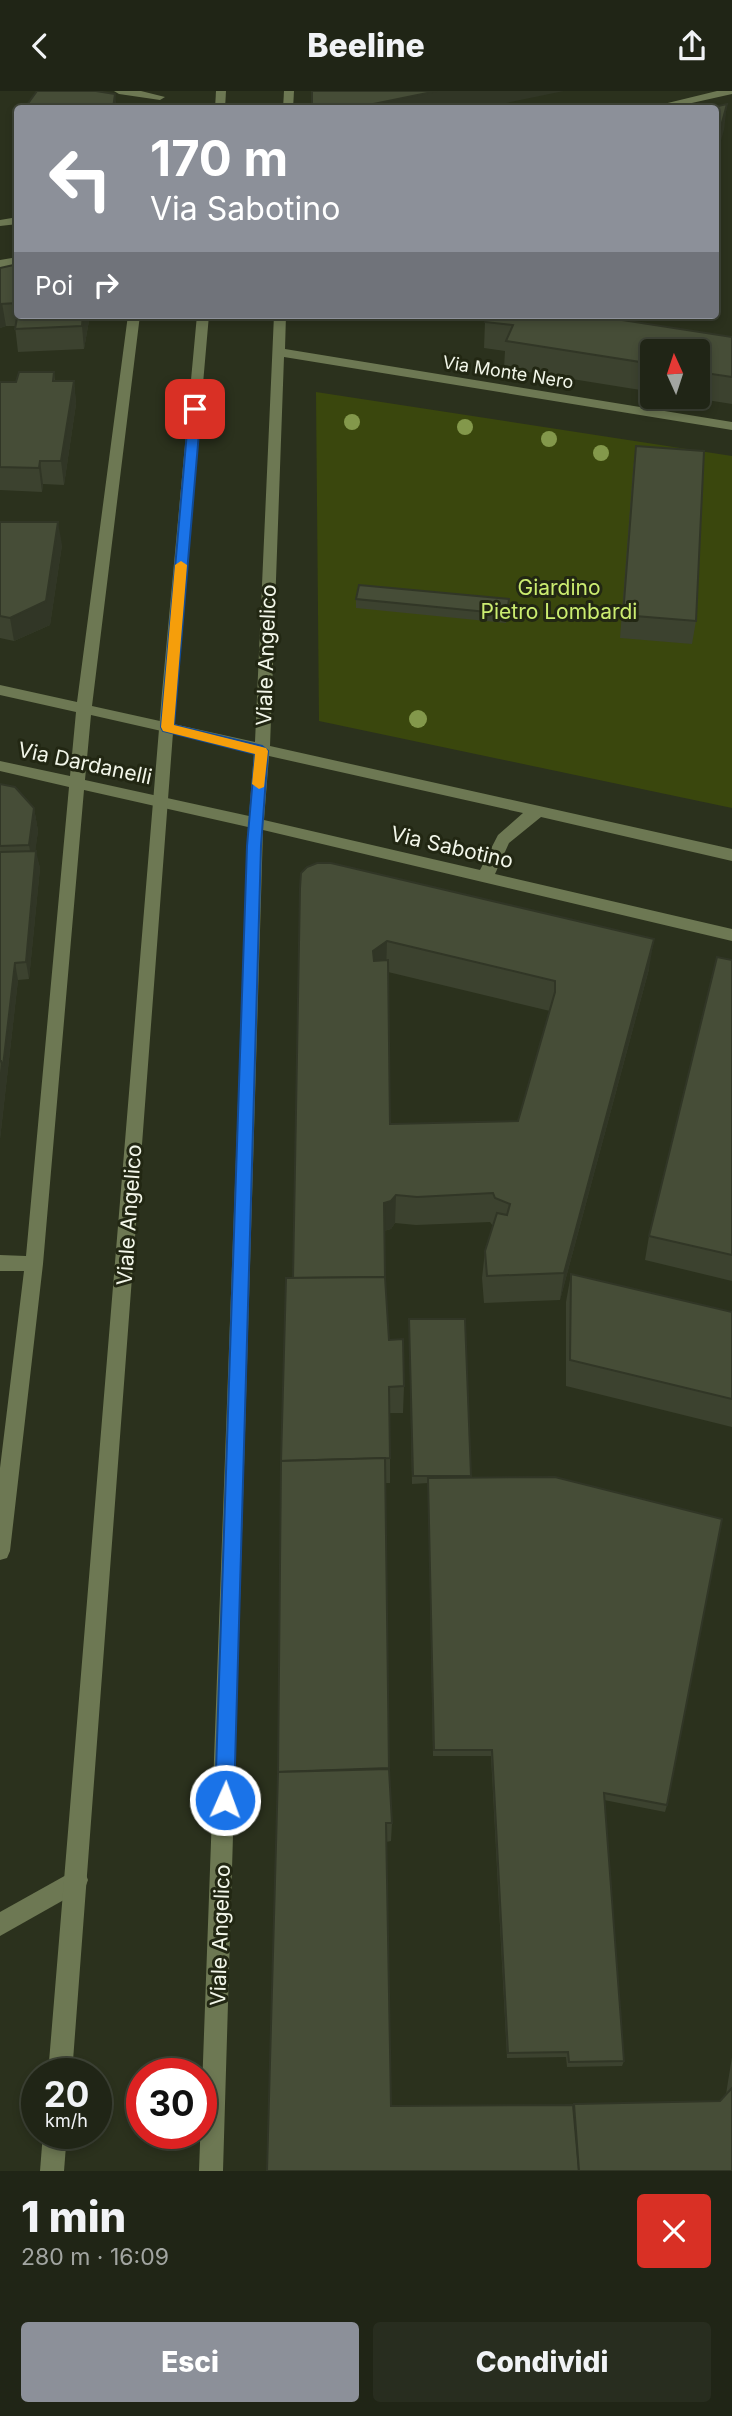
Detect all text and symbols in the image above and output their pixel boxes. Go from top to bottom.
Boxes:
text: Beeline [307,26,425,65]
icon: back [21,27,59,65]
icon: share [673,27,711,65]
text: 170 m [150,129,288,188]
icon: left [35,133,126,224]
text: Via Sabotino [150,189,340,228]
icon: right [87,266,125,304]
text: Poi [35,270,73,301]
north arrow [640,339,710,409]
map controls [640,339,710,409]
street label: Via Monte Nero [441,351,575,393]
pin [165,379,225,439]
icon: arrive [176,390,214,428]
park label: Giardino Pietro Lombardi [481,575,637,624]
street label: Viale Angelico [251,584,281,726]
street label: Via Dardanelli [16,737,154,789]
street label: Via Sabotino [388,821,516,873]
street label: Viale Angelico [112,1144,146,1286]
position arrow [188,1763,262,1837]
street label: Viale Angelico [205,1864,235,2006]
speed limit sign: 30 [126,2058,217,2149]
text: 20 [44,2073,89,2115]
text: km/h [45,2110,88,2131]
text: 1 min [21,2191,126,2242]
button: close [637,2194,711,2268]
text: 280 m · 16:09 [21,2243,169,2271]
button: Esci [21,2322,359,2402]
button: Condividi [373,2322,711,2402]

